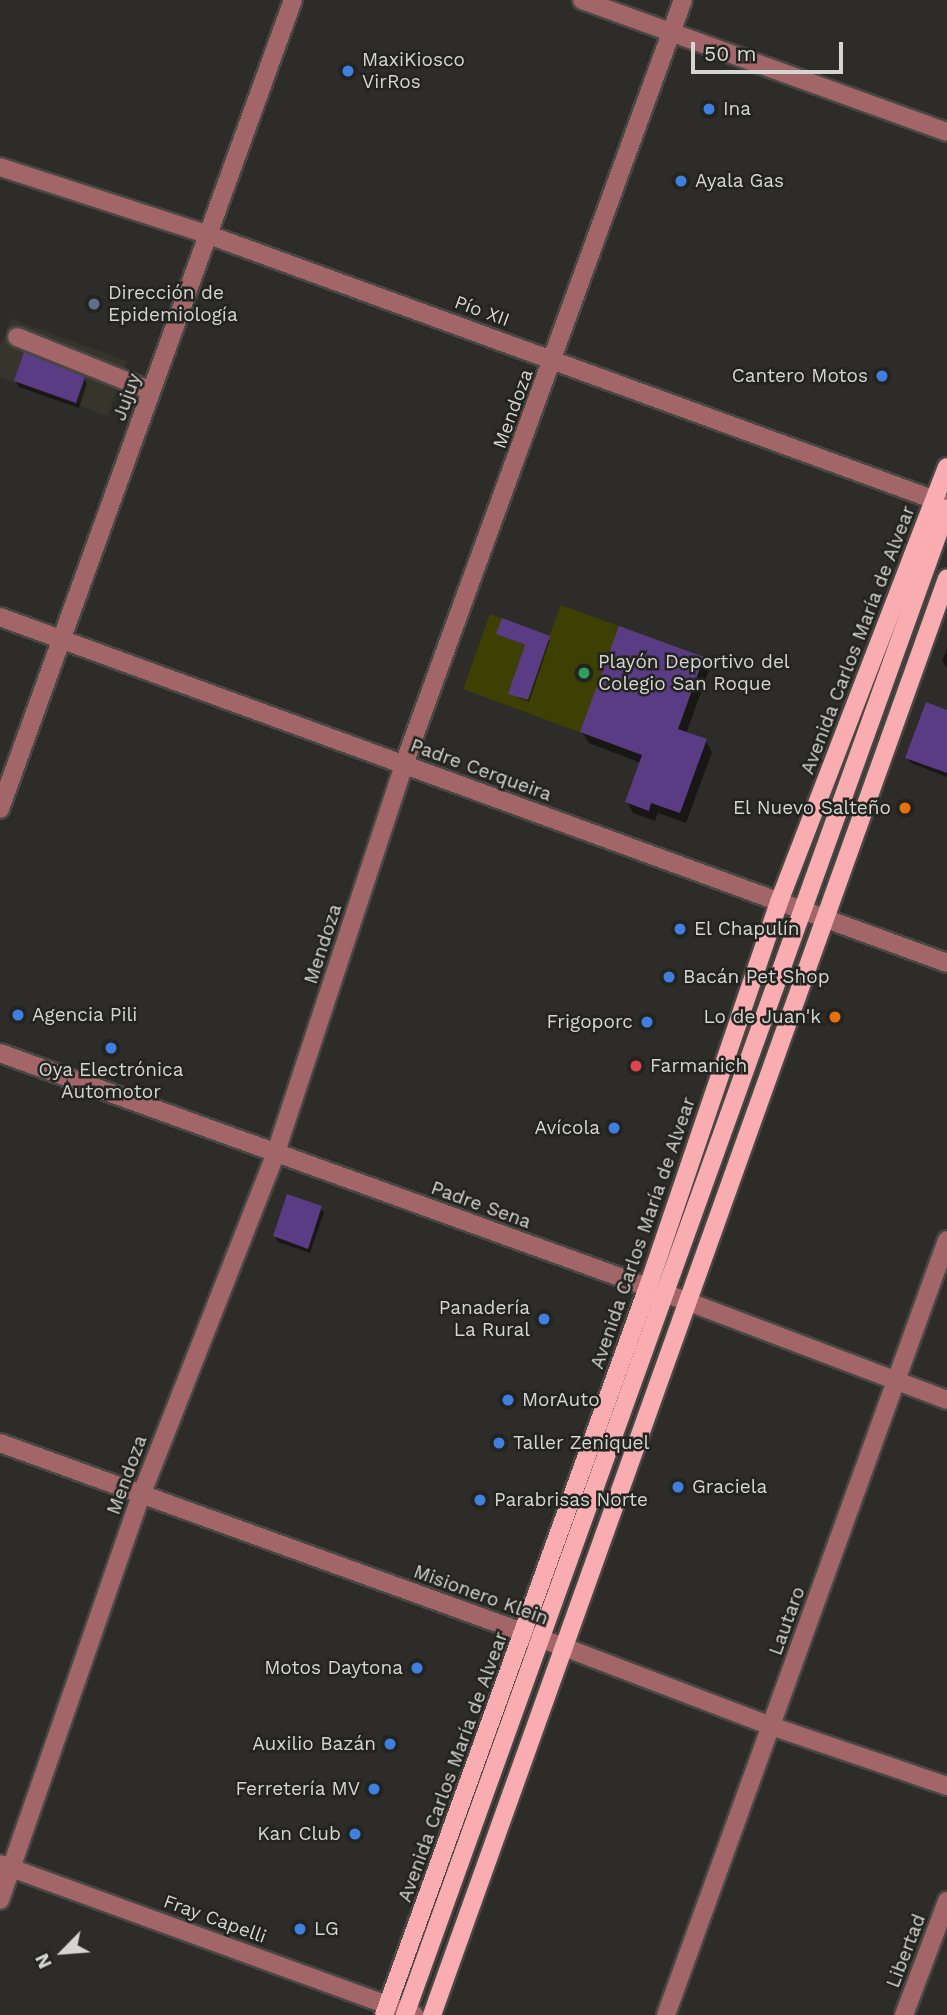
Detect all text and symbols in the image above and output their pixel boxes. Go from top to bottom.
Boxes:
scale bar [695,28,847,72]
text: 50 m [704,41,756,66]
place label: MaxiKiosco VirRos [362,49,465,93]
marker: MaxiKiosco VirRos [340,63,356,79]
place label: Ina [723,98,751,120]
marker: Ina [701,101,717,117]
place label: Ayala Gas [695,170,785,192]
marker: Ayala Gas [673,173,689,189]
place label: Dirección de Epidemiología [108,282,238,326]
street label: Pío XII [451,291,513,331]
marker: Dirección de Epidemiología [86,296,102,312]
place label: Cantero Motos [732,365,868,387]
street label: Mendoza [488,366,538,452]
marker: Cantero Motos [874,368,890,384]
street label: Jujuy [108,370,146,424]
street label: Avenida Carlos María de Alvear [796,502,920,778]
place label: Playón Deportivo del Colegio San Roque [598,651,790,695]
marker: Playón Deportivo del Colegio San Roque [576,665,592,681]
street label: Padre Cerqueira [407,734,555,806]
place label: El Nuevo Salteño [732,797,891,819]
marker: El Nuevo Salteño [897,800,913,816]
street label: Mendoza [299,901,347,987]
place label: El Chapulín [694,918,800,940]
marker: El Chapulín [672,921,688,937]
place label: Bacán Pet Shop [683,966,830,988]
marker: Bacán Pet Shop [661,969,677,985]
place label: Agencia Pili [32,1004,138,1026]
place label: Lo de Juan'k [703,1006,821,1028]
marker: Agencia Pili [10,1007,26,1023]
marker: Lo de Juan'k [827,1009,843,1025]
place label: Frigoporc [546,1011,633,1033]
marker: Frigoporc [639,1014,655,1030]
marker: Oya Electrónica Automotor [103,1040,119,1056]
place label: Farmanich [650,1055,747,1077]
marker: Farmanich [628,1058,644,1074]
place label: Oya Electrónica Automotor [38,1059,184,1103]
street label: Avenida Carlos María de Alvear [585,1093,701,1373]
place label: Avícola [535,1117,600,1139]
marker: Avícola [606,1120,622,1136]
street label: Padre Sena [428,1176,534,1234]
place label: Panadería La Rural [439,1297,530,1341]
marker: Panadería La Rural [536,1311,552,1327]
place label: MorAuto [522,1389,600,1411]
marker: MorAuto [500,1392,516,1408]
street label: Mendoza [102,1432,152,1518]
place label: Taller Zeniquel [513,1432,650,1454]
marker: Taller Zeniquel [491,1435,507,1451]
place label: Graciela [692,1476,767,1498]
marker: Graciela [670,1479,686,1495]
place label: Parabrisas Norte [494,1489,648,1511]
marker: Parabrisas Norte [472,1492,488,1508]
street label: Misionero Klein [410,1560,552,1630]
street label: Lautaro [764,1584,810,1658]
street label: Avenida Carlos María de Alvear [393,1628,513,1906]
place label: Motos Daytona [264,1657,403,1679]
marker: Motos Daytona [409,1660,425,1676]
place label: Auxilio Bazán [252,1733,376,1755]
marker: Auxilio Bazán [382,1736,398,1752]
place label: Ferretería MV [235,1778,360,1800]
marker: Ferretería MV [366,1781,382,1797]
place label: Kan Club [257,1823,341,1845]
marker: Kan Club [347,1826,363,1842]
street label: Fray Capelli [160,1890,270,1948]
street label: Libertad [882,1911,930,1991]
north arrow [28,1917,98,1987]
place label: LG [314,1918,339,1940]
marker: LG [292,1921,308,1937]
text: N [30,1950,57,1972]

